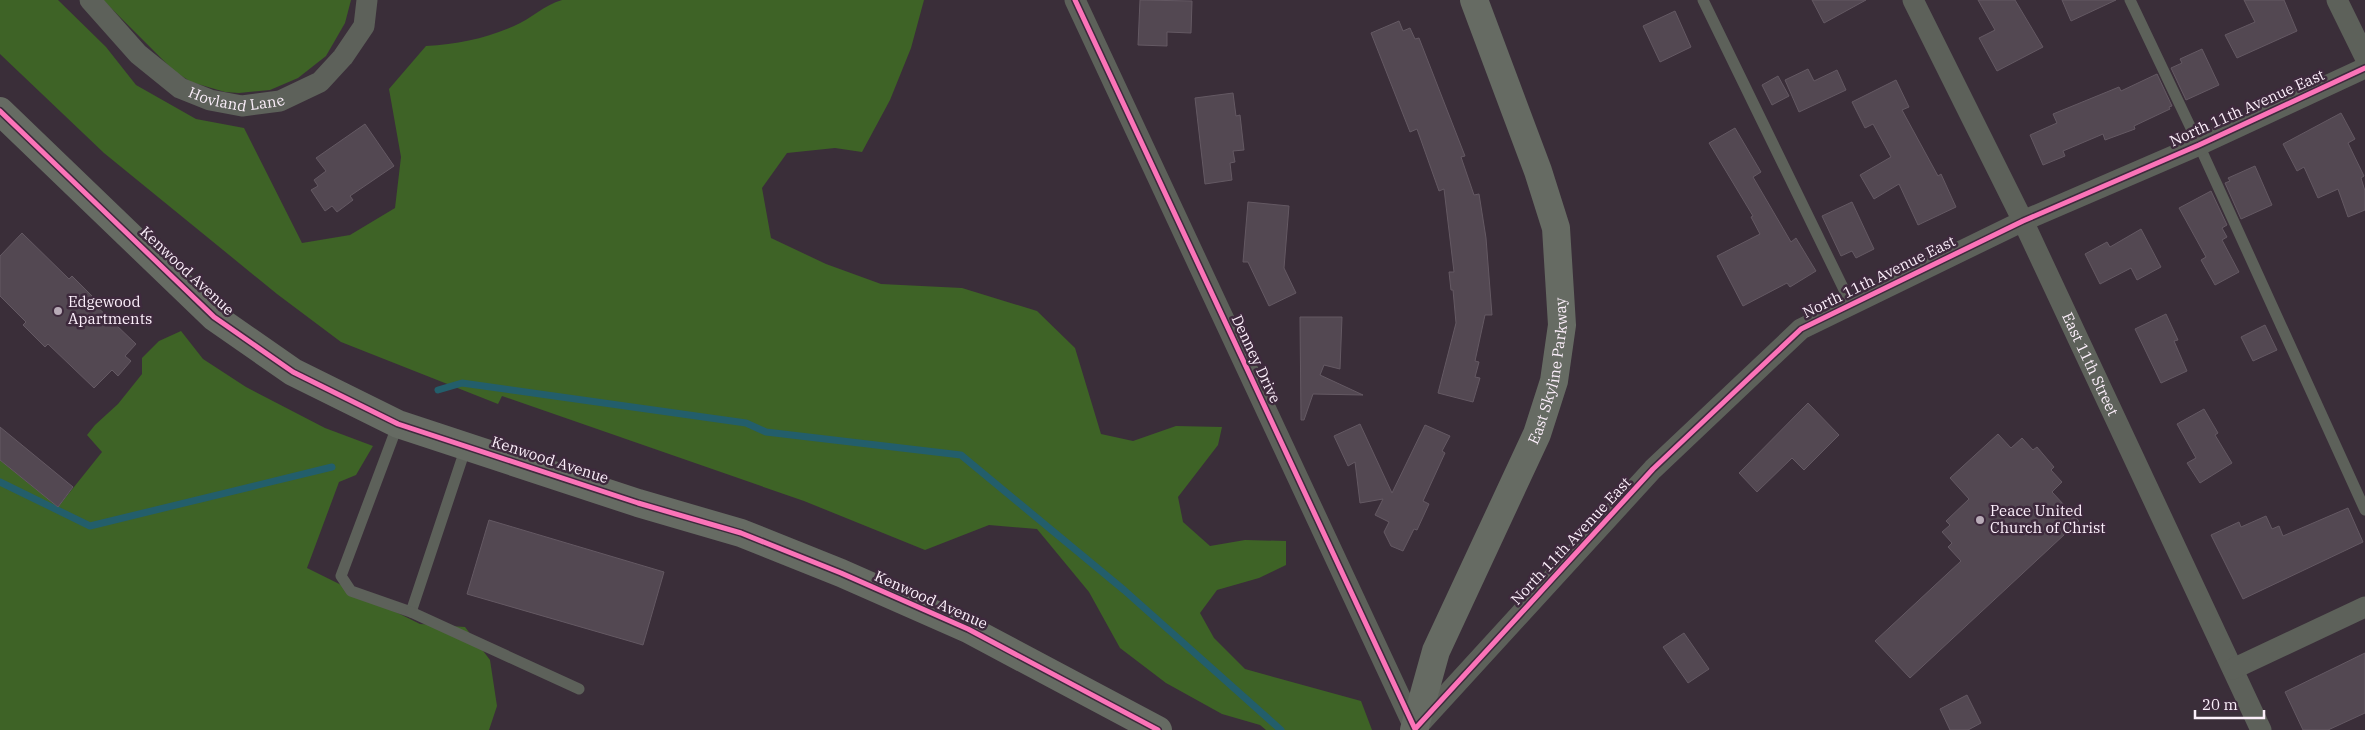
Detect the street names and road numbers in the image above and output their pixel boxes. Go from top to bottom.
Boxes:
street label: North 11th Avenue East [2166,65,2327,150]
street label: Hovland Lane [186,82,288,116]
street label: Kenwood Avenue [136,222,238,319]
street label: North 11th Avenue East [1799,231,1958,322]
street label: East Skyline Parkway [1524,297,1571,447]
street label: East 11th Street [2058,309,2123,419]
street label: Denney Drive [1228,312,1285,406]
street label: Kenwood Avenue [489,432,611,487]
street label: North 11th Avenue East [1507,473,1635,608]
street label: Kenwood Avenue [872,566,991,633]

